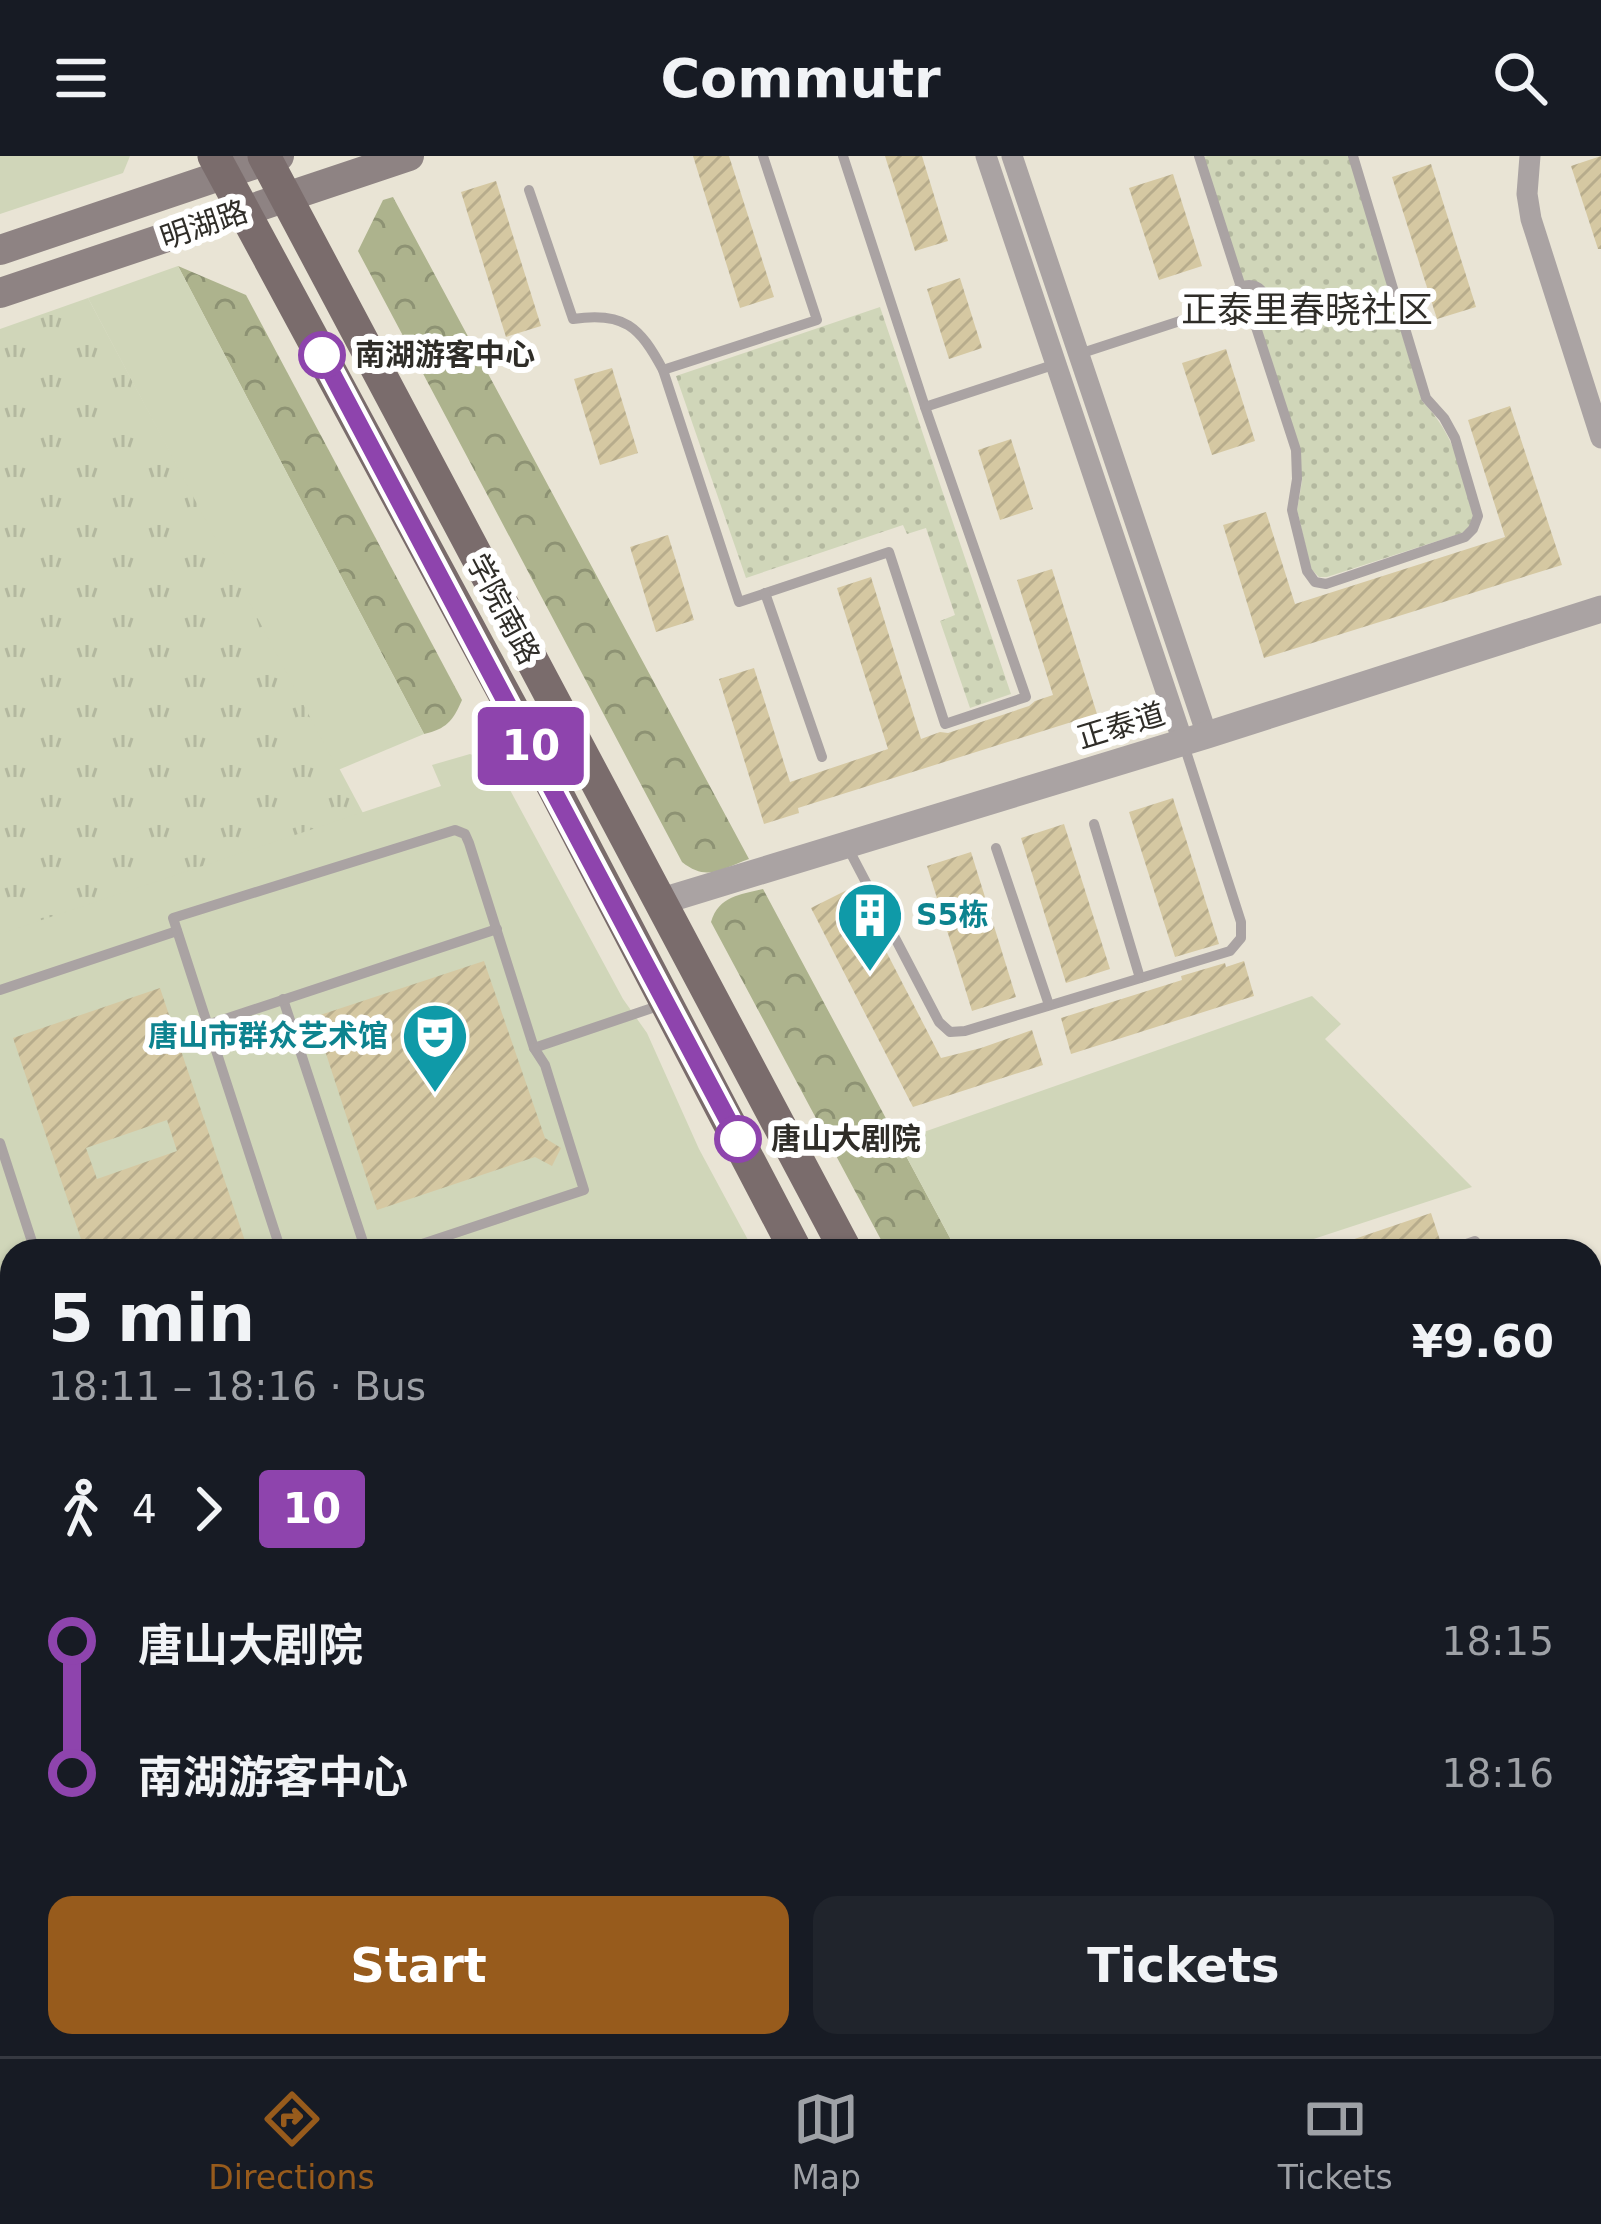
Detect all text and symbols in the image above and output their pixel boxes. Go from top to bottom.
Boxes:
icon: menu [48,45,114,111]
icon: search [1487,45,1553,111]
text: Commutr [660,47,941,110]
street label: 明湖路 [156,193,252,256]
district label: 正泰里春晓社区 [1181,289,1433,330]
marker: 南湖游客中心 [300,333,344,377]
place label: 南湖游客中心 [355,337,535,372]
street label: 学院南路 [460,548,547,670]
street label: 正泰道 [1073,696,1169,755]
line badge: 10 [477,707,585,785]
text: 10 [502,721,560,770]
building icon: S5栋 [835,880,905,974]
place label: S5栋 [916,897,988,932]
theatre icon: 唐山市群众艺术馆 [400,1001,470,1095]
place label: 唐山市群众艺术馆 [148,1018,388,1053]
marker: 唐山大剧院 [716,1117,760,1161]
place label: 唐山大剧院 [771,1121,921,1156]
text: 5 min [48,1280,255,1357]
text: ¥9.60 [1412,1315,1554,1368]
text: 18:11 – 18:16 · Bus [48,1364,426,1409]
icon: walk [48,1476,114,1542]
icon: forward [175,1476,241,1542]
text: 10 [283,1484,341,1533]
text: 4 [132,1487,157,1532]
text: 唐山大剧院 [138,1619,363,1672]
text: 18:15 [1442,1619,1554,1664]
text: 南湖游客中心 [138,1751,408,1804]
text: 18:16 [1442,1751,1554,1796]
button: Start [48,1896,789,2034]
button: Tickets [813,1896,1554,2034]
tab: Directions [208,2086,375,2197]
tab: Map [791,2086,861,2197]
tab: Tickets [1278,2086,1393,2197]

